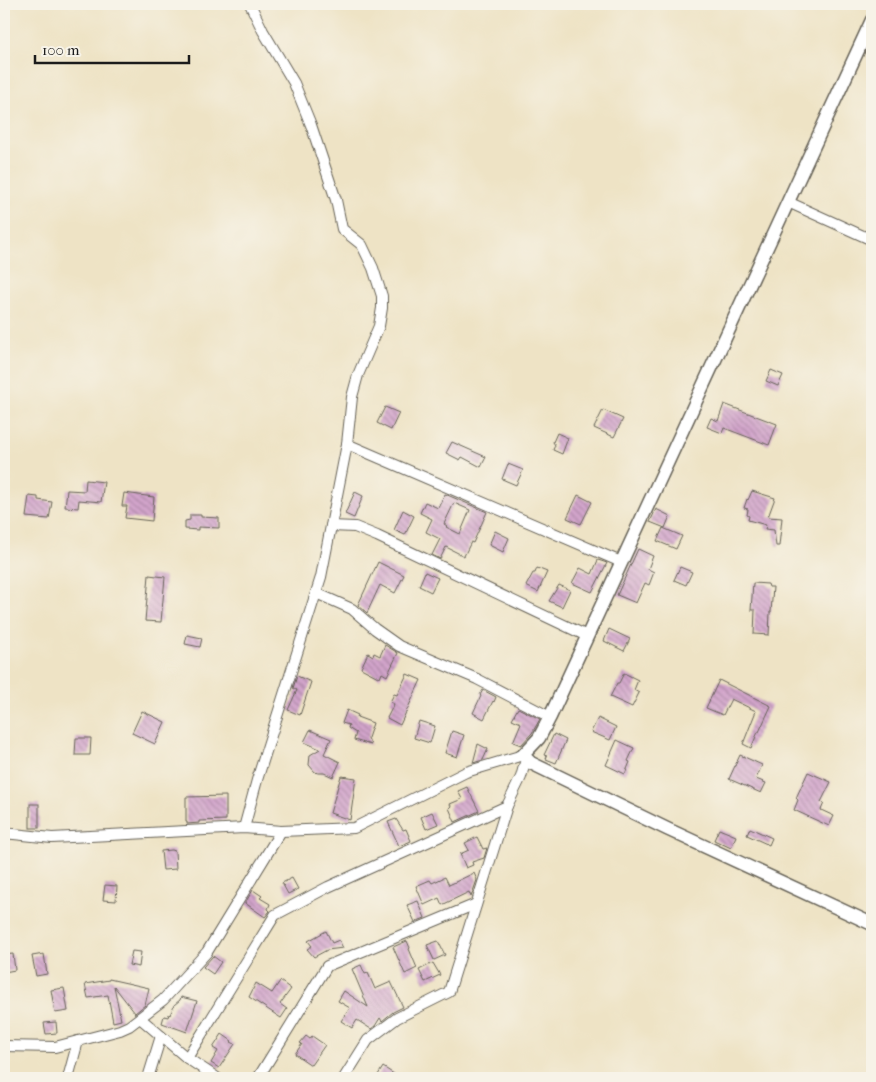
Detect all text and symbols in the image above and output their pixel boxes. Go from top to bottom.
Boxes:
scale bar [35,32,189,64]
text: 100 m [42,41,80,59]

